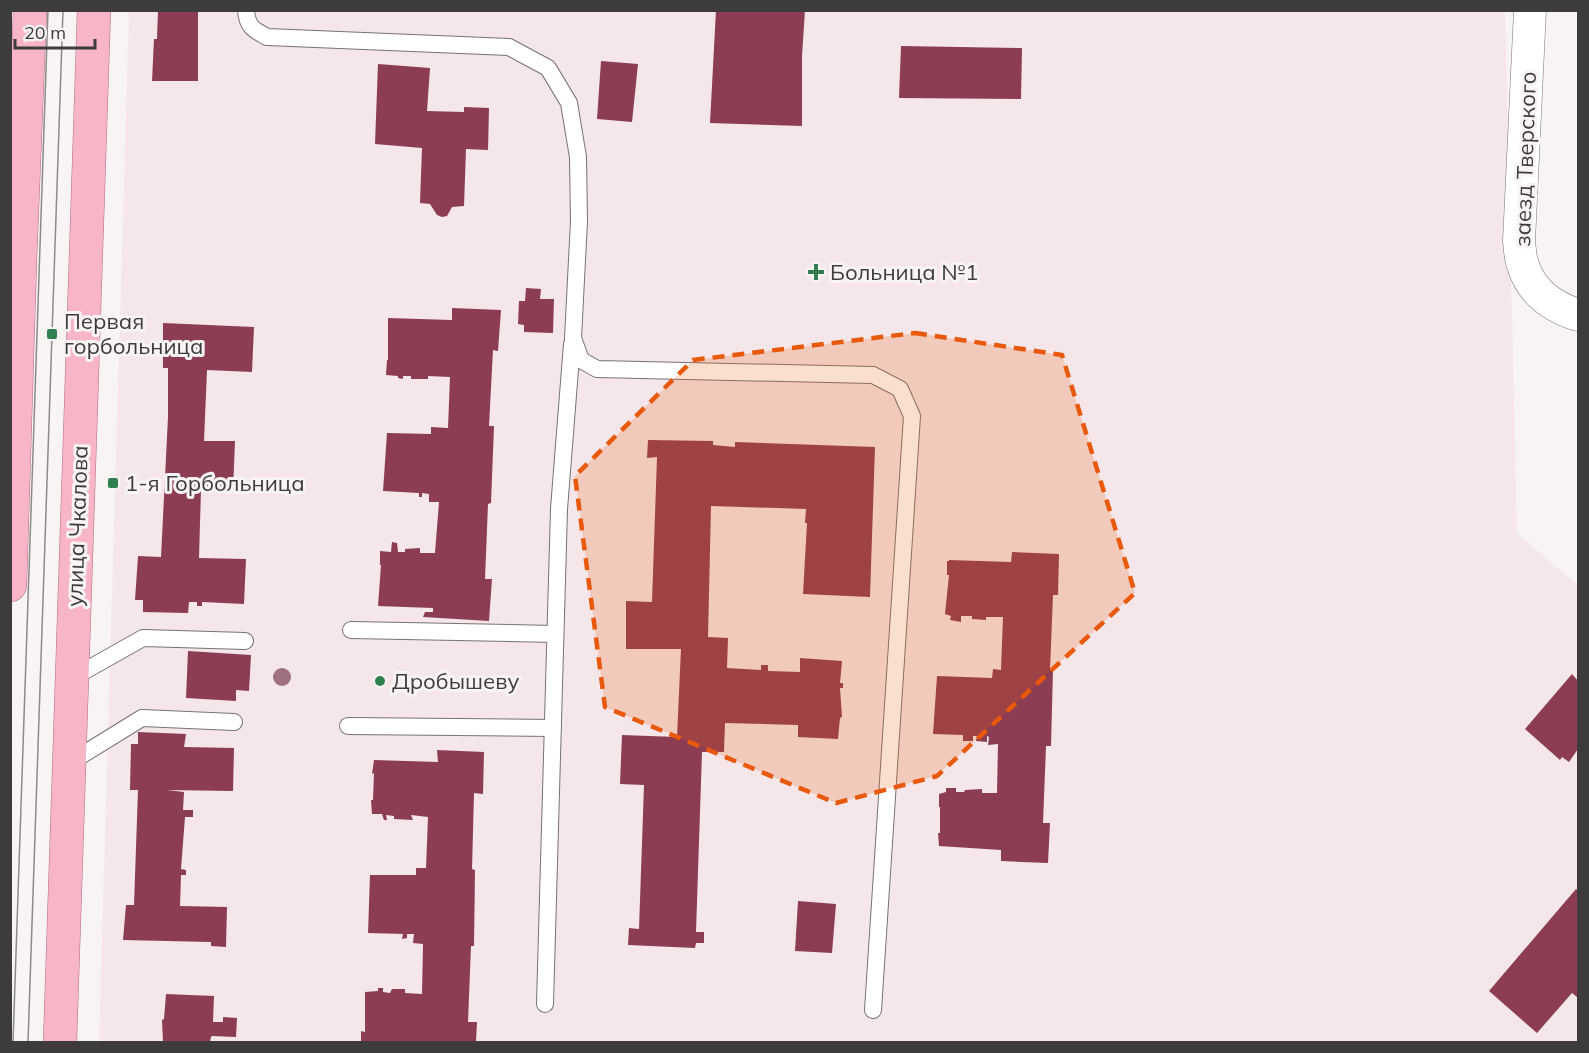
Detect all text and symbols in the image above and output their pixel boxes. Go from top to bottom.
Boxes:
scale bar [15,12,94,50]
text: 20 m [24,21,66,44]
street label: заезд Тверского [1508,71,1542,247]
place label: Больница №1 [830,258,978,286]
marker: Больница №1 [807,263,825,281]
place label: Первая горбольница [64,307,203,360]
marker: Первая горбольница [45,327,59,341]
street label: улица Чкалова [60,445,94,607]
place label: 1-я Горбольница [125,469,305,497]
marker: 1-я Горбольница [106,476,120,490]
place label: Дробышеву [392,667,519,695]
marker: Дробышеву [373,674,387,688]

